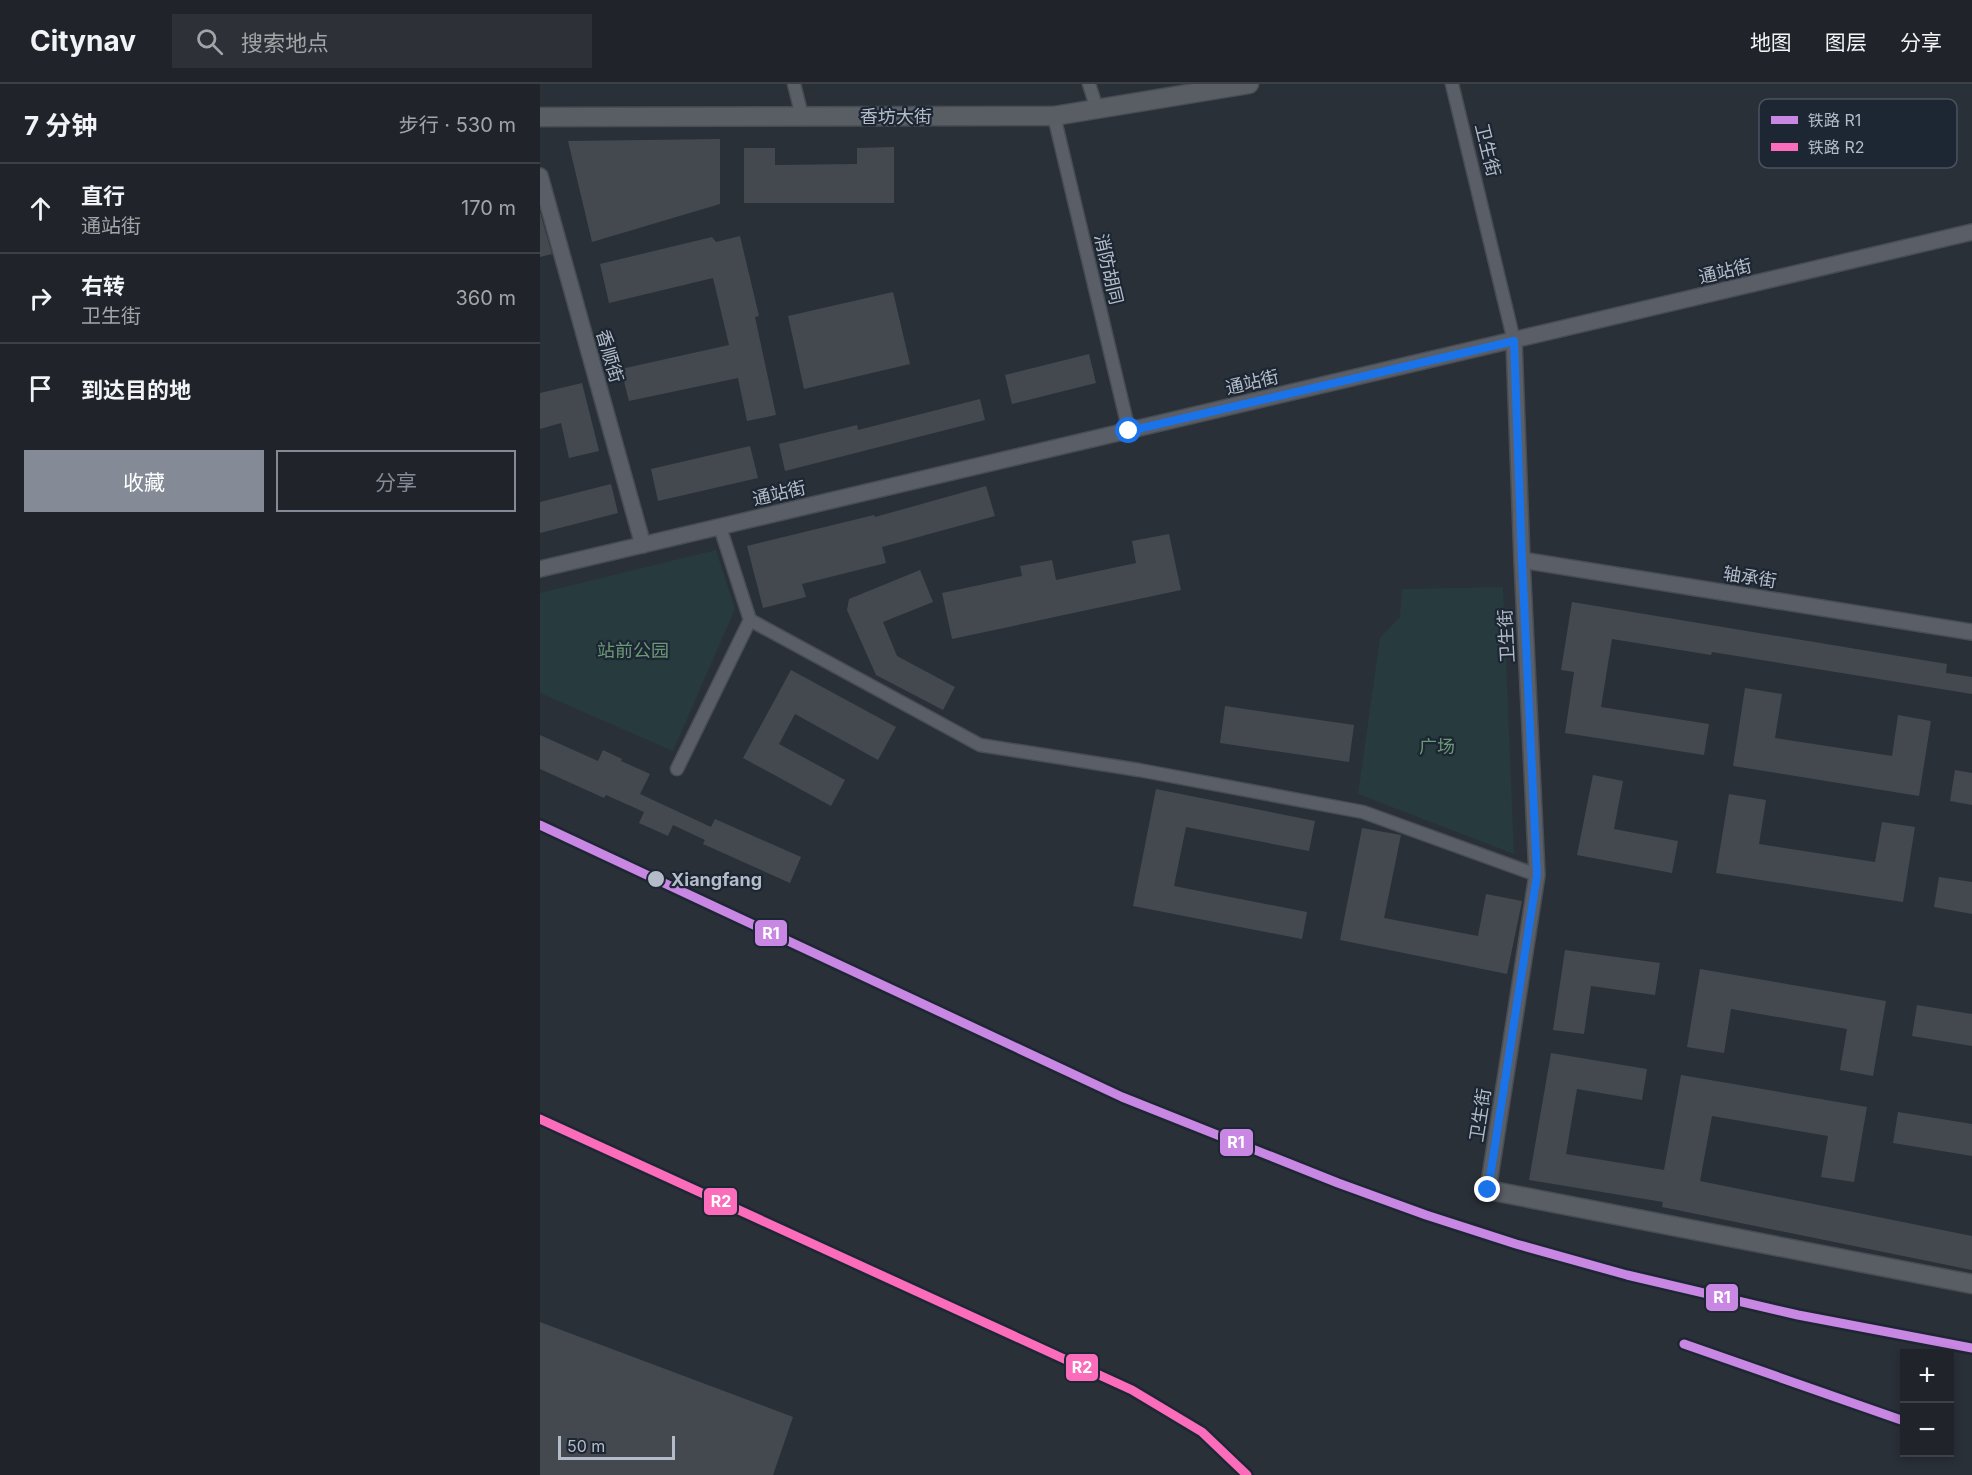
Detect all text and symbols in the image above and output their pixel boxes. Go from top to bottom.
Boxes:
search box [172,14,592,68]
text: Citynav [30,24,136,58]
icon: search [193,25,226,58]
text: 搜索地点 [241,30,329,56]
text: 地图 [1750,30,1792,55]
text: 图层 [1825,30,1867,55]
text: 分享 [1900,30,1942,55]
legend [1759,99,1957,168]
street label: 香坊大街 [860,106,932,127]
text: 7 分钟 [24,110,97,141]
text: 铁路 R1 [1808,110,1861,130]
text: 步行 · 530 m [399,113,516,137]
street label: 卫生街 [1471,121,1505,179]
text: 铁路 R2 [1808,137,1865,157]
text: 直行 [81,183,125,209]
icon: ahead [24,192,57,225]
text: 170 m [461,196,516,220]
text: 通站街 [81,214,141,238]
street label: 消防胡同 [1091,232,1127,306]
street label: 通站街 [1696,255,1754,287]
text: 右转 [81,273,125,299]
icon: right [24,282,57,315]
text: 360 m [455,286,516,310]
text: 卫生街 [81,304,141,328]
street label: 香顺街 [592,327,628,385]
street label: 通站街 [1223,366,1281,398]
icon: arrive [24,372,57,405]
text: 到达目的地 [81,377,191,403]
route start [1115,417,1141,443]
button: 收藏 [24,450,264,512]
button: 分享 [276,450,516,512]
street label: 通站街 [750,477,808,509]
street label: 轴承街 [1722,562,1778,592]
street label: 卫生街 [1494,608,1518,664]
park label: 站前公园 [597,640,669,661]
park label: 广场 [1419,736,1455,757]
marker: Xiangfang [646,869,666,889]
place label: Xiangfang [671,869,762,890]
line badge: R1 [754,919,788,947]
text: R1 [762,923,780,943]
street label: 卫生街 [1465,1087,1495,1143]
line badge: R1 [1219,1128,1254,1157]
text: R1 [1227,1132,1245,1152]
route end [1474,1176,1500,1202]
line badge: R2 [703,1187,738,1216]
text: R2 [711,1191,731,1211]
line badge: R1 [1705,1283,1739,1312]
text: R1 [1713,1287,1731,1307]
map controls [1900,1349,1954,1457]
button: + [1900,1349,1954,1403]
line badge: R2 [1065,1353,1099,1382]
text: R2 [1072,1357,1092,1377]
button: − [1900,1403,1954,1457]
scale bar [558,1433,675,1460]
text: 50 m [567,1436,605,1456]

